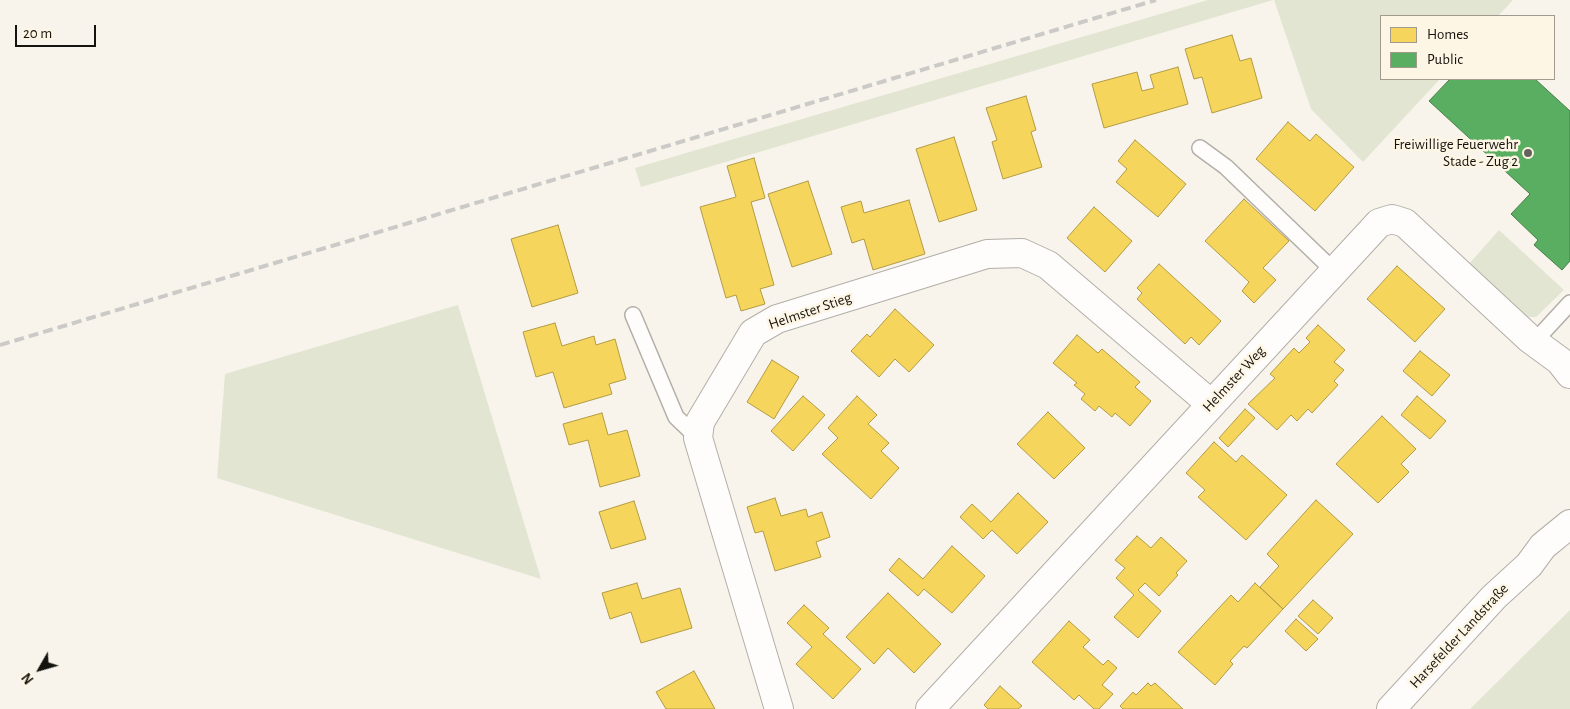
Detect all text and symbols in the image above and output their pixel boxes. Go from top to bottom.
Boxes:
scale bar [18,15,99,47]
legend [1380,15,1555,80]
text: 20 m [23,26,52,41]
text: Homes [1427,27,1469,42]
text: Public [1427,52,1463,67]
place label: Freiwillige Feuerwehr Stade - Zug 2 [1393,135,1518,170]
marker: Freiwillige Feuerwehr Stade - Zug 2 [1522,147,1534,159]
street label: Helmster Stieg [766,288,854,334]
street label: Helmster Weg [1199,342,1269,416]
street label: Harsefelder Landstraße [1406,580,1512,692]
north arrow [15,644,65,694]
text: N [20,670,37,686]

